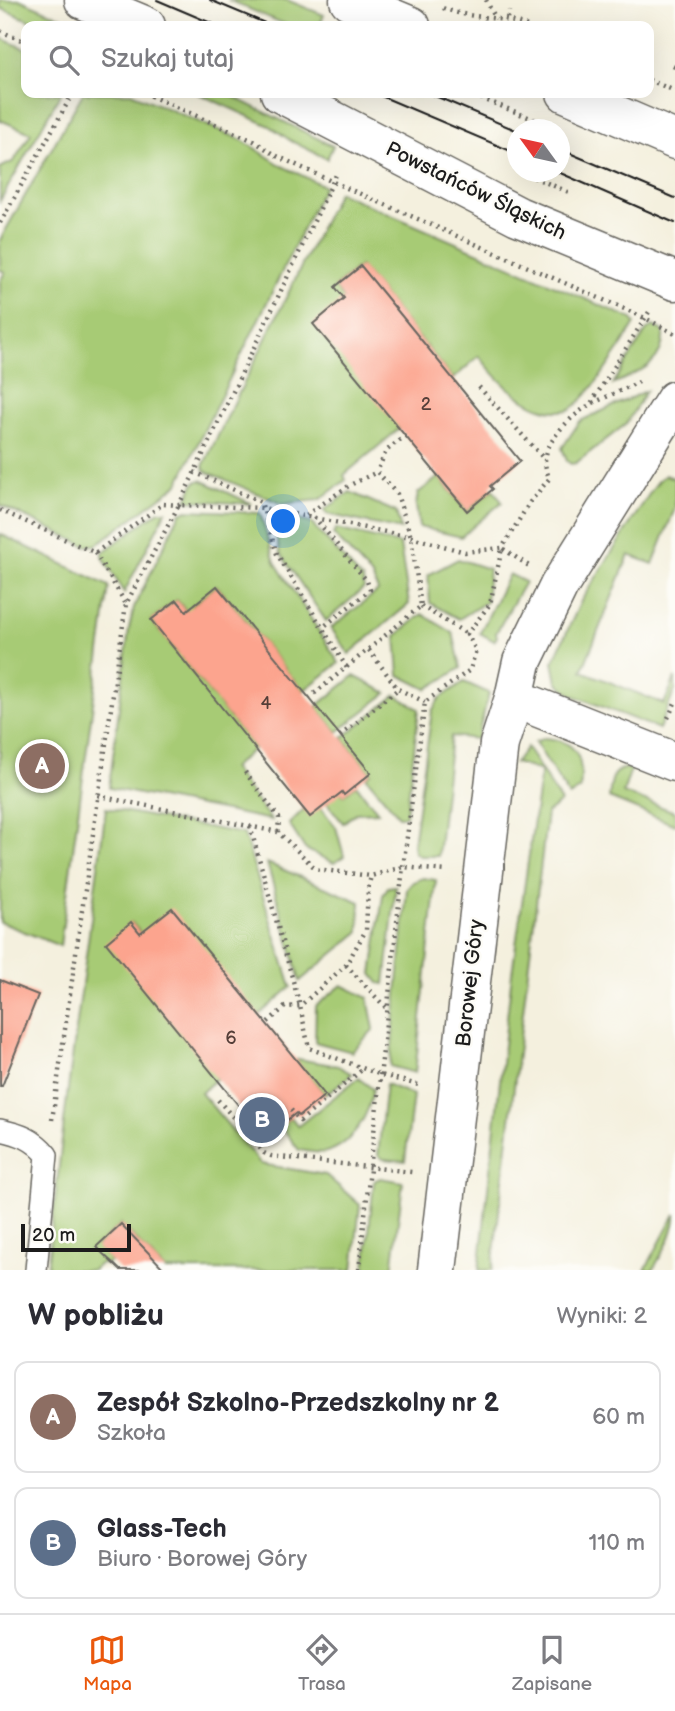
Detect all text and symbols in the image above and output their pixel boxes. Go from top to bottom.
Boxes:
search box [21,21,654,98]
icon: search [45,41,83,79]
text: Szukaj tutaj [101,44,234,75]
north arrow [507,119,570,182]
street label: Powstańców Śląskich [382,136,570,246]
house number: 2 [421,394,432,415]
your location [266,504,300,538]
house number: 4 [261,693,272,714]
pin: A [19,740,65,792]
street label: Borowej Góry [451,917,489,1048]
house number: 6 [226,1028,237,1049]
pin: B [239,1094,285,1146]
scale bar [21,1221,131,1253]
text: 20 m [32,1224,75,1247]
text: W pobliżu [28,1298,164,1334]
text: Wyniki: 2 [556,1302,647,1330]
text: Zespół Szkolno-Przedszkolny nr 2 [97,1388,499,1419]
text: A [46,1403,60,1431]
text: 60 m [592,1403,645,1431]
text: Szkoła [97,1419,166,1447]
text: Glass-Tech [97,1514,227,1545]
text: B [45,1529,61,1557]
text: 110 m [588,1529,645,1557]
text: Biuro · Borowej Góry [97,1545,307,1573]
tab: Mapa [83,1631,132,1696]
tab: Trasa [298,1631,346,1696]
tab: Zapisane [512,1631,592,1696]

